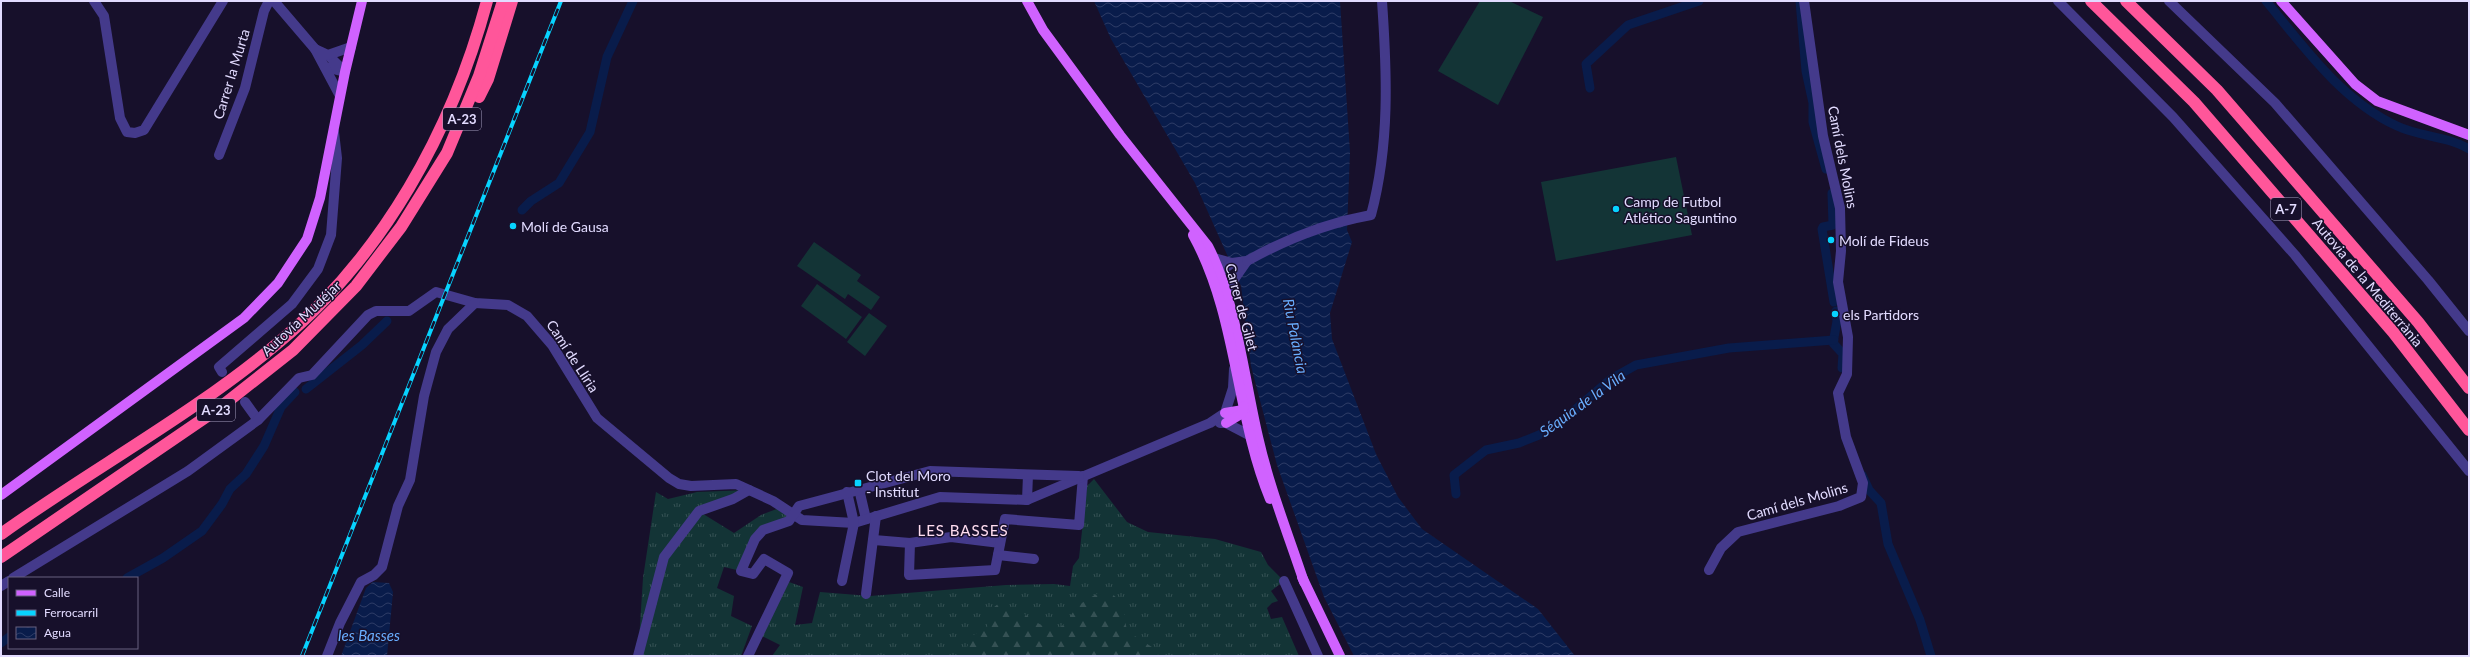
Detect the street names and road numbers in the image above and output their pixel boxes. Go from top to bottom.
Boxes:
street label: Carrer la Murta [209,27,253,121]
street label: Camí dels Molins [1825,104,1861,210]
road number: A-23 [443,108,481,130]
road number: A-7 [2271,198,2301,220]
street label: Autovia de la Mediterrània [2309,214,2427,350]
street label: Carrer de Gilet [1222,261,1262,353]
street label: Autovía Mudéjar [258,277,344,359]
street label: Camí de Llíria [543,317,603,395]
road number: A-23 [197,399,235,421]
street label: Camí dels Molins [1745,478,1849,524]

